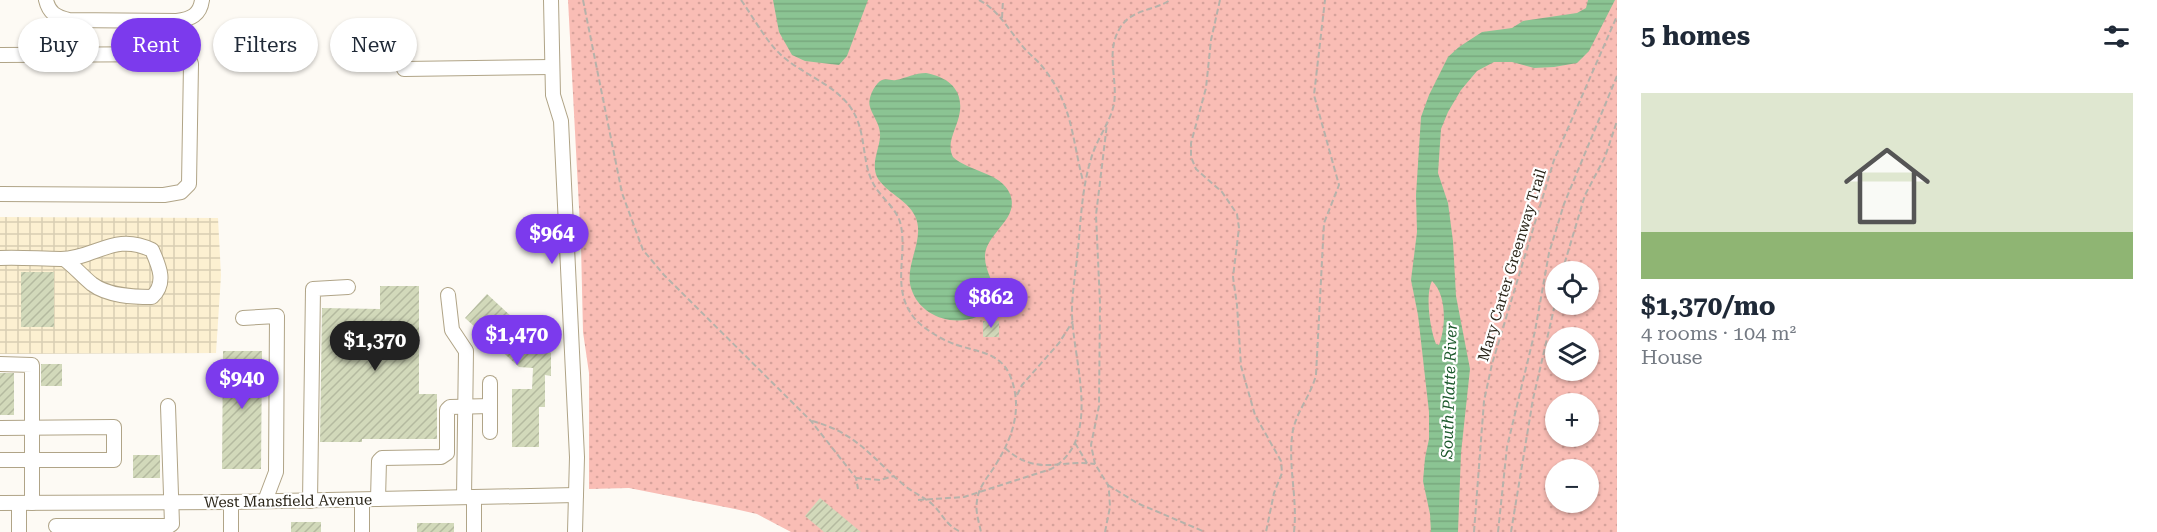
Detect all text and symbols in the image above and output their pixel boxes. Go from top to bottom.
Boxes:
chip: Buy [18,18,99,72]
chip: Rent [111,18,201,72]
chip: Filters [213,18,318,72]
chip: New [330,18,417,72]
icon: filters [2100,20,2133,53]
text: 5 homes [1641,21,1750,51]
icon: home [1833,132,1941,240]
street label: Mary Carter Greenway Trail [1474,166,1550,363]
pin: $964 [516,214,588,265]
text: $964 [530,221,574,245]
map controls [1545,261,1599,513]
button: locate [1545,261,1599,315]
pin: $862 [955,278,1027,329]
text: $862 [969,285,1013,309]
text: $1,370/mo [1641,291,1776,321]
pin: $1,470 [468,315,566,366]
pin: $1,370 [326,321,424,372]
text: 4 rooms · 104 m² [1641,321,1796,345]
text: $1,470 [486,322,548,346]
water label: South Platte River [1437,322,1461,460]
button: layers [1545,327,1599,381]
text: $1,370 [344,328,406,352]
text: House [1641,345,1703,369]
pin: $940 [206,359,278,410]
text: $940 [220,366,264,390]
button: + [1545,393,1599,447]
button: − [1545,459,1599,513]
street label: West Mansfield Avenue [204,491,372,511]

